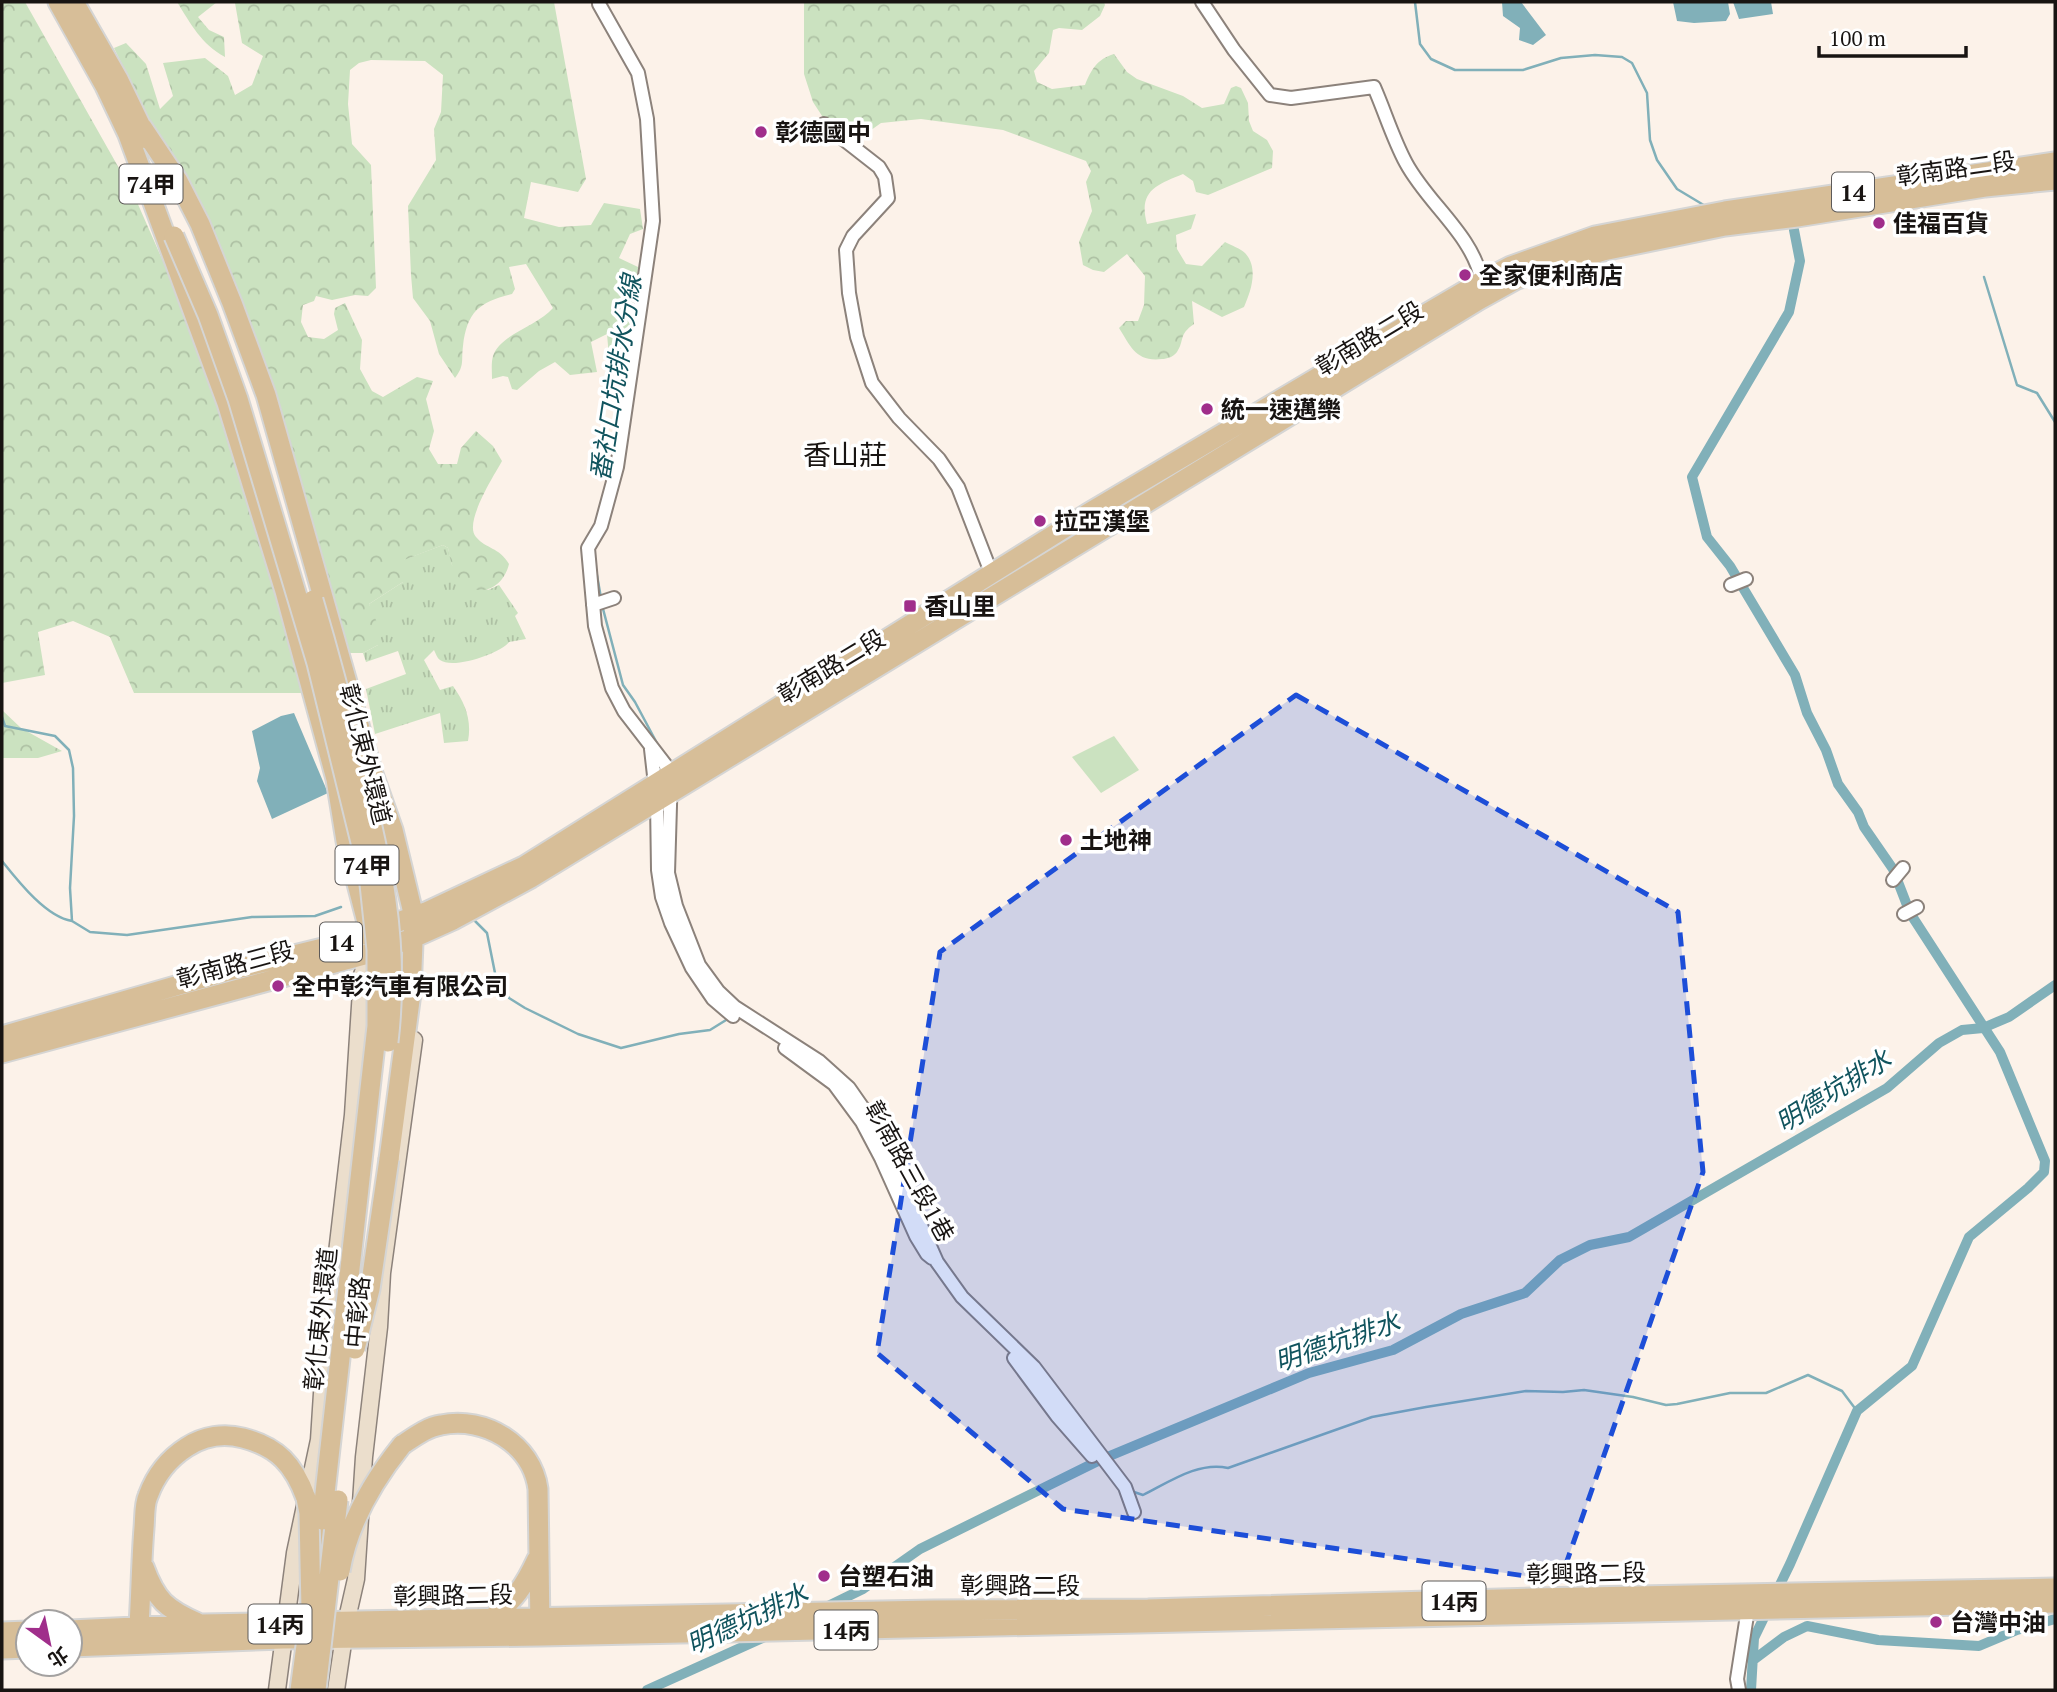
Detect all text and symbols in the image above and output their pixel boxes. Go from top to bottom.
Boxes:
scale bar [1819,14,1966,58]
text: 100 m [1829,24,1886,52]
place label: 彰德國中 [775,116,871,148]
marker: 彰德國中 [753,124,769,140]
street label: 彰南路二段 [1894,144,2018,192]
road number: 74甲 [120,164,182,204]
road number: 14 [1832,172,1874,211]
place label: 佳福百貨 [1893,207,1989,239]
marker: 佳福百貨 [1871,215,1887,231]
place label: 全家便利商店 [1479,259,1623,291]
marker: 全家便利商店 [1457,267,1473,283]
water label: 番社口坑排水分線 [582,270,649,483]
street label: 彰南路二段 [1309,293,1429,383]
place label: 統一速邁樂 [1221,393,1341,425]
marker: 統一速邁樂 [1199,401,1215,417]
district label: 香山莊 [803,436,887,473]
place label: 拉亞漢堡 [1054,505,1150,537]
marker: 拉亞漢堡 [1032,513,1048,529]
place label: 香山里 [924,590,996,622]
marker: 香山里 [902,598,918,614]
street label: 彰南路二段 [771,621,891,711]
street label: 彰化東外環道 [333,680,399,828]
place label: 土地神 [1080,824,1152,856]
marker: 土地神 [1058,832,1074,848]
road number: 74甲 [336,846,398,884]
road number: 14 [320,923,362,962]
street label: 彰南路三段 [173,933,297,995]
place label: 全中彰汽車有限公司 [292,970,508,1002]
marker: 全中彰汽車有限公司 [270,978,286,994]
water label: 明德坑排水 [1769,1041,1898,1139]
street label: 彰南路三段1巷 [858,1095,962,1247]
street label: 彰化東外環道 [297,1246,343,1392]
street label: 中彰路 [338,1275,376,1349]
water label: 明德坑排水 [1270,1303,1405,1378]
street label: 彰興路二段 [1526,1556,1646,1590]
place label: 台塑石油 [838,1560,934,1592]
marker: 台塑石油 [816,1568,832,1584]
street label: 彰興路二段 [960,1569,1080,1601]
water label: 明德坑排水 [681,1575,814,1661]
street label: 彰興路二段 [393,1578,513,1612]
road number: 14丙 [1422,1582,1486,1620]
road number: 14丙 [248,1604,312,1644]
place label: 台灣中油 [1950,1606,2046,1638]
north arrow [14,1608,84,1678]
road number: 14丙 [814,1610,878,1650]
marker: 台灣中油 [1928,1614,1944,1630]
text: 北 [44,1642,73,1673]

